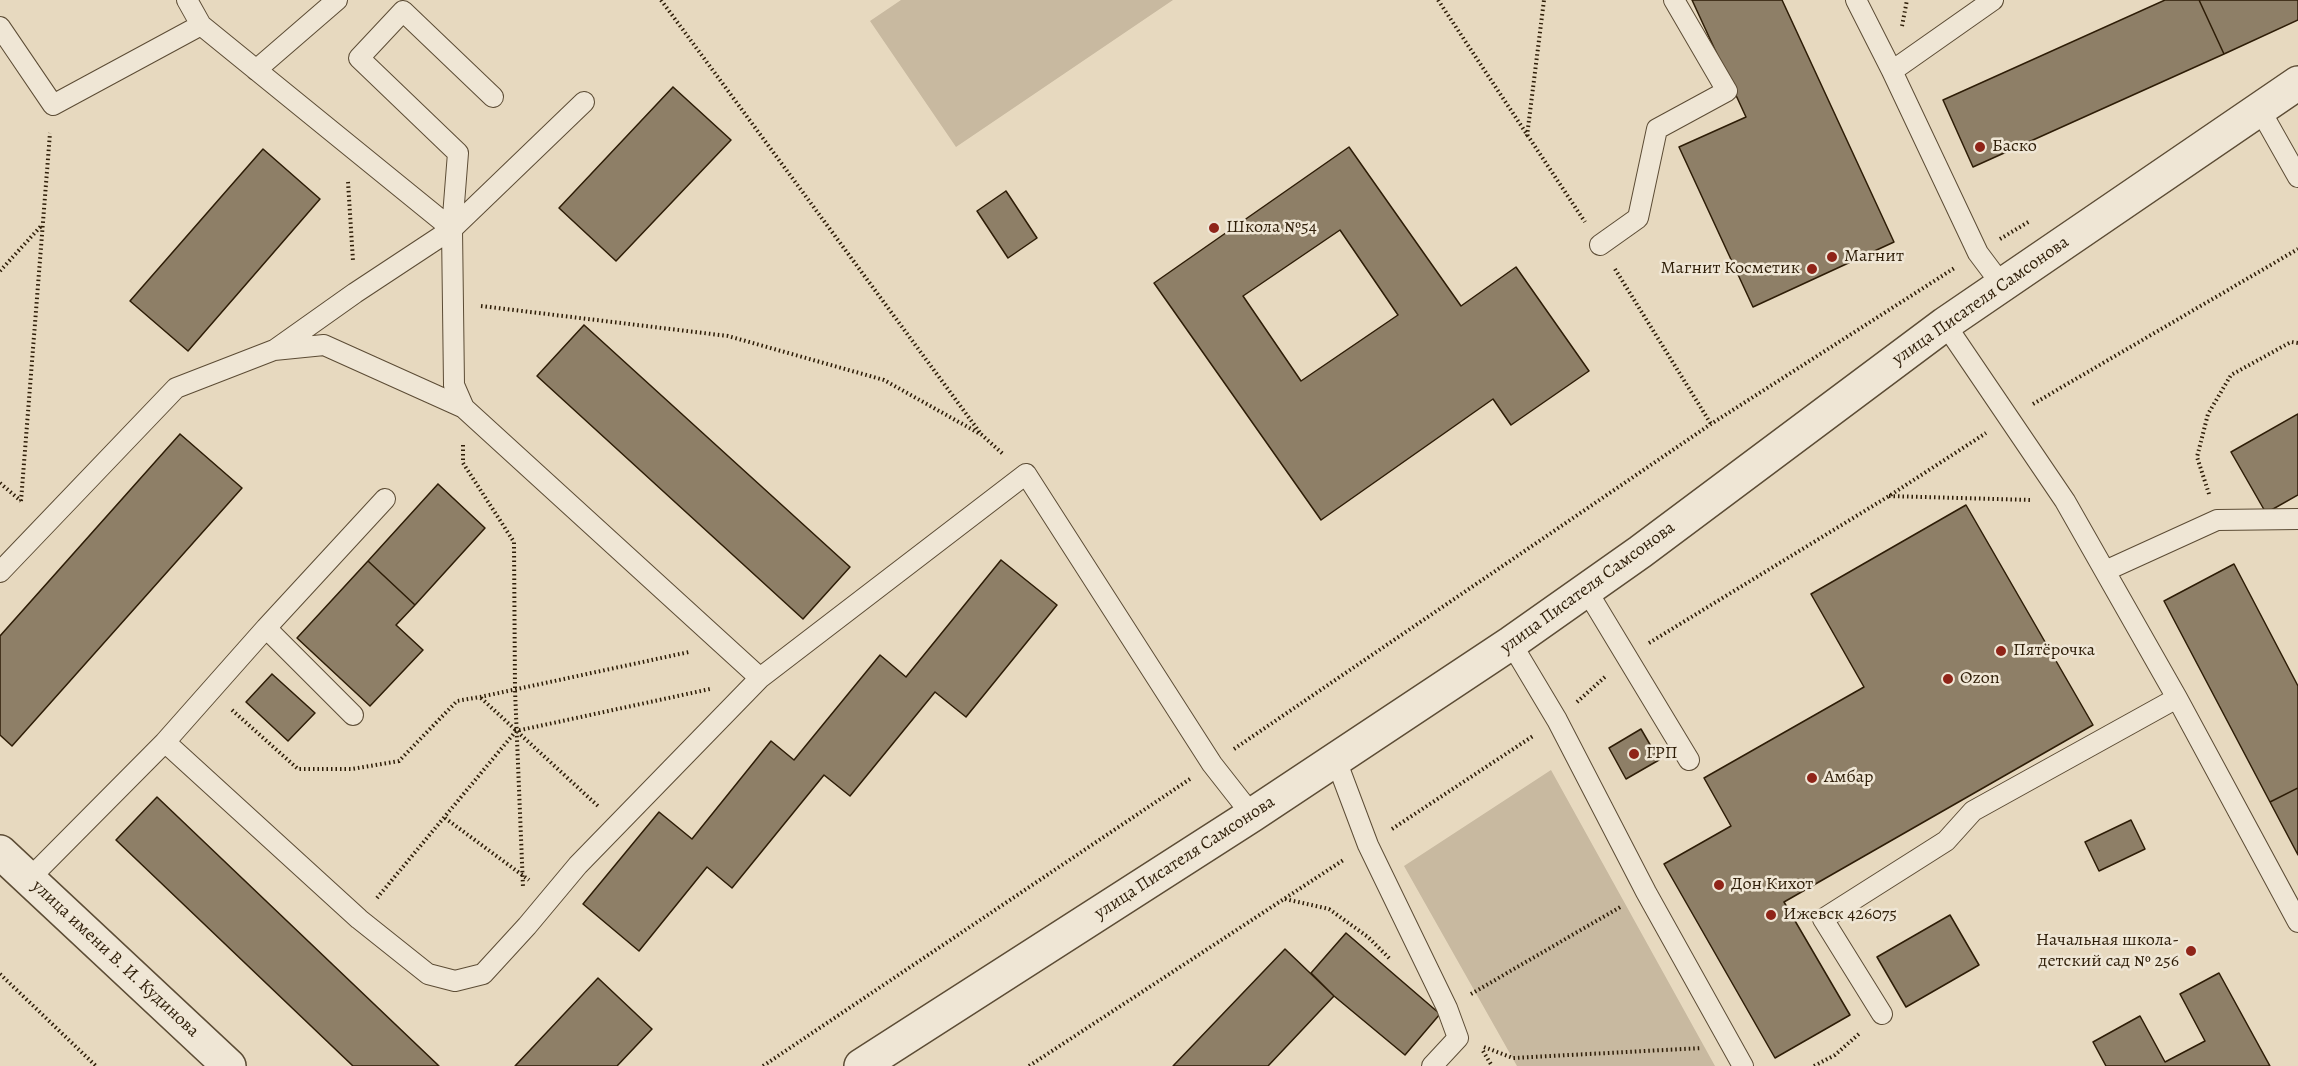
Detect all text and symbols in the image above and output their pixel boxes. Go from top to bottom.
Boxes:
place label: Баско [1992,136,2037,158]
marker: Баско [1973,140,1987,154]
place label: Школа №54 [1226,217,1317,239]
marker: Школа №54 [1207,221,1221,235]
street label: улица Писателя Самсонова [1889,232,2073,370]
place label: Магнит [1844,246,1904,268]
marker: Магнит [1825,250,1839,264]
place label: Магнит Косметик [1661,258,1800,280]
marker: Магнит Косметик [1805,262,1819,276]
street label: улица Писателя Самсонова [1496,517,1680,659]
place label: Пятёрочка [2013,640,2095,662]
marker: Пятёрочка [1994,644,2008,658]
place label: Ozon [1960,668,2000,690]
marker: Ozon [1941,672,1955,686]
place label: ГРП [1646,743,1678,765]
marker: ГРП [1627,747,1641,761]
place label: Амбар [1824,767,1873,789]
marker: Амбар [1805,771,1819,785]
street label: улица Писателя Самсонова [1091,792,1279,924]
place label: Дон Кихот [1731,874,1813,896]
street label: улица имени В. И. Кудинова [27,876,203,1042]
marker: Дон Кихот [1712,878,1726,892]
place label: Ижевск 426075 [1783,904,1897,926]
marker: Ижевск 426075 [1764,908,1778,922]
place label: Начальная школа- детский сад № 256 [2036,930,2179,972]
marker: Начальная школа- детский сад № 256 [2184,944,2198,958]

